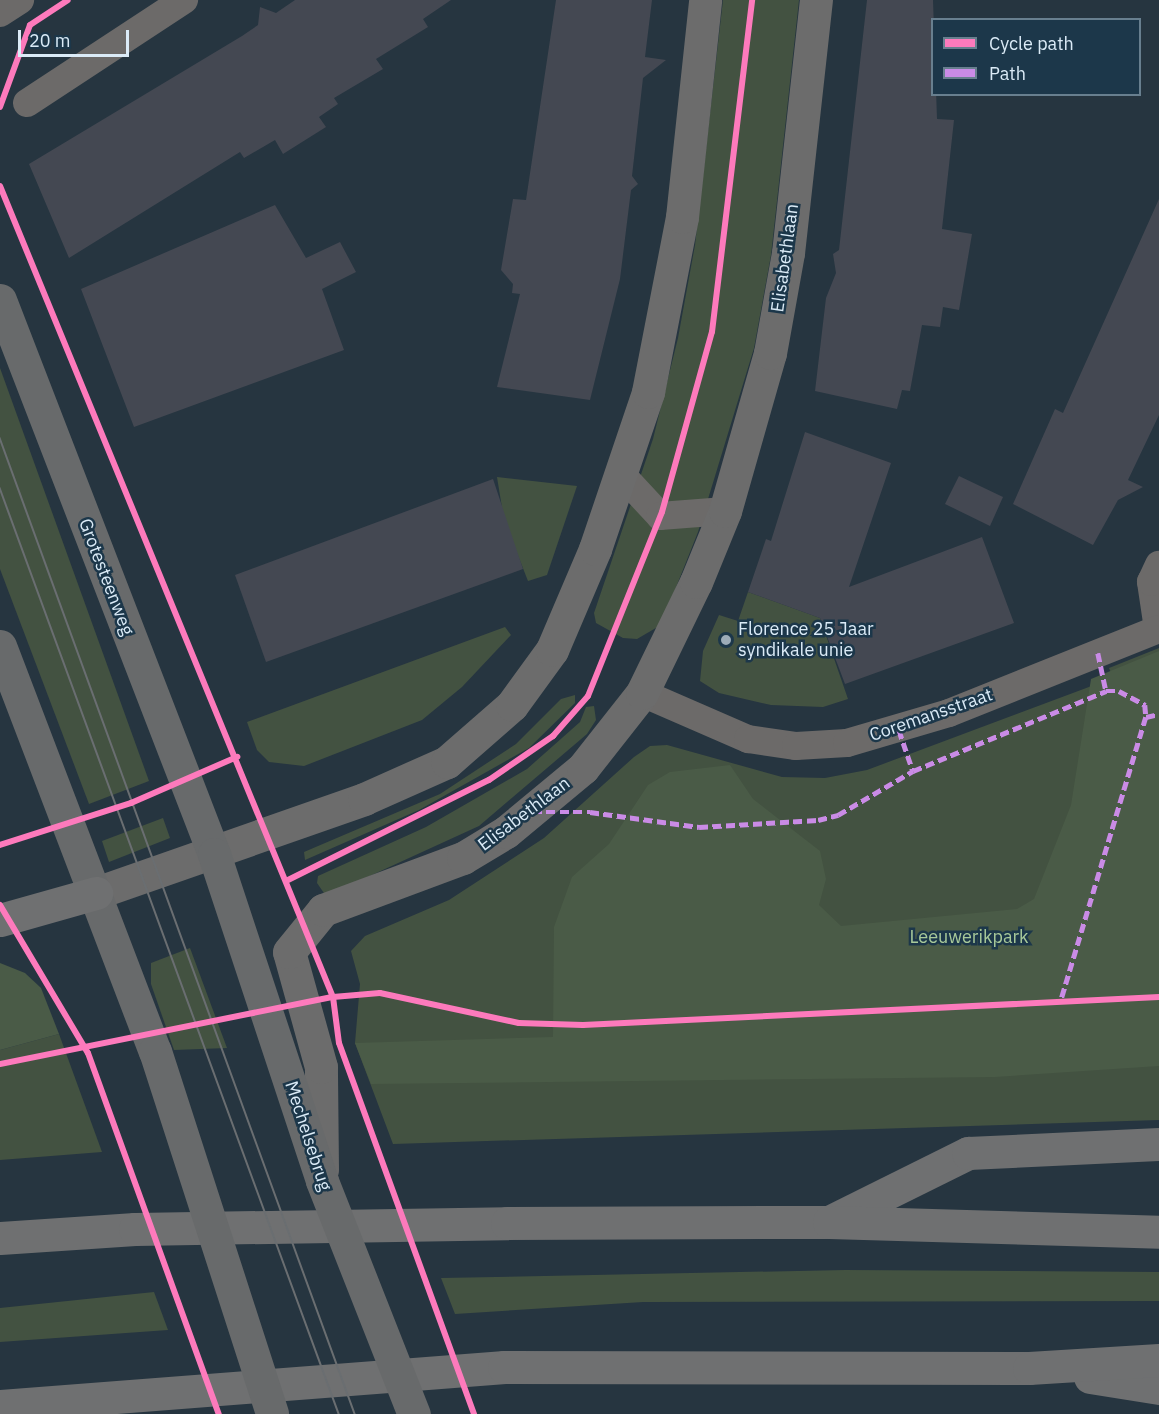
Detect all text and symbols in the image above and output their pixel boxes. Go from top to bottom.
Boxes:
scale bar [21,18,132,56]
legend [931,18,1141,96]
text: 20 m [29,29,71,52]
text: Cycle path [989,32,1074,55]
text: Path [989,62,1026,85]
street label: Elisabethlaan [767,202,803,314]
street label: Grotesteenweg [74,516,138,638]
place label: Florence 25 Jaar syndikale unie [738,619,874,662]
marker: Florence 25 Jaar syndikale unie [719,633,733,647]
street label: Coremansstraat [867,684,995,746]
street label: Elisabethlaan [474,772,574,856]
park label: Leeuwerikpark [909,926,1029,948]
street label: Mechelsebrug [280,1078,336,1194]

